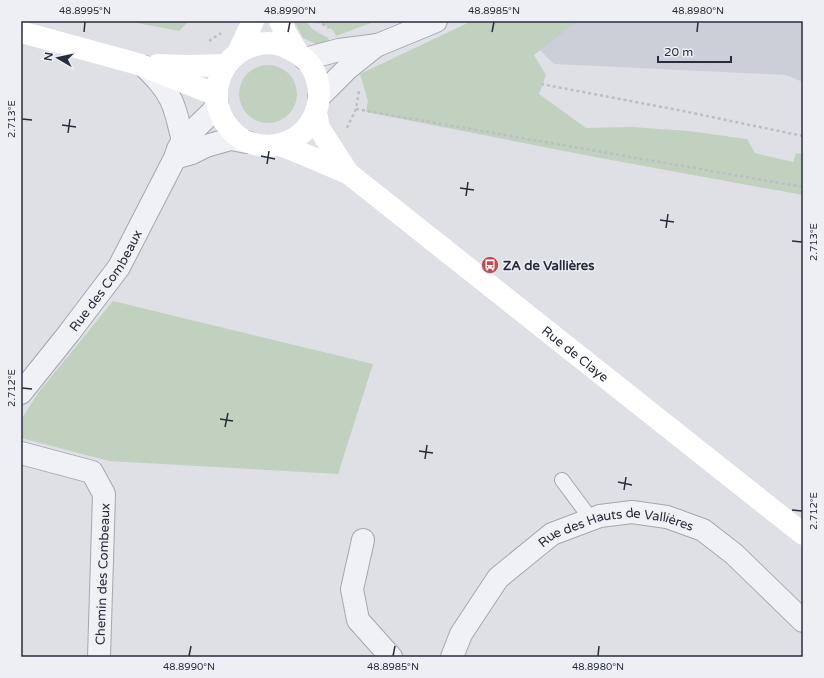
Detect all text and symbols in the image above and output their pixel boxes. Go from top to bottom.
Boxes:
text: 48.8995°N [59,5,111,17]
text: 48.8990°N [264,5,316,17]
text: 48.8985°N [468,5,520,17]
text: 48.8980°N [672,5,724,17]
north arrow [38,38,78,78]
scale bar [658,38,731,64]
text: 20 m [664,45,693,59]
text: N [42,51,56,62]
text: 2.713°E [6,100,18,138]
text: 2.713°E [808,223,820,261]
street label: Rue des Combeaux [66,227,146,335]
bus stop icon: ZA de Vallières [480,255,500,275]
place label: ZA de Vallières [503,258,594,274]
street label: Rue de Claye [538,323,611,386]
text: 2.712°E [6,369,18,407]
text: 2.712°E [808,492,820,530]
street label: Chemin des Combeaux [93,503,113,645]
street label: Rue des Hauts de Vallières [535,505,696,551]
text: 48.8990°N [163,661,215,673]
text: 48.8985°N [367,661,419,673]
text: 48.8980°N [572,661,624,673]

